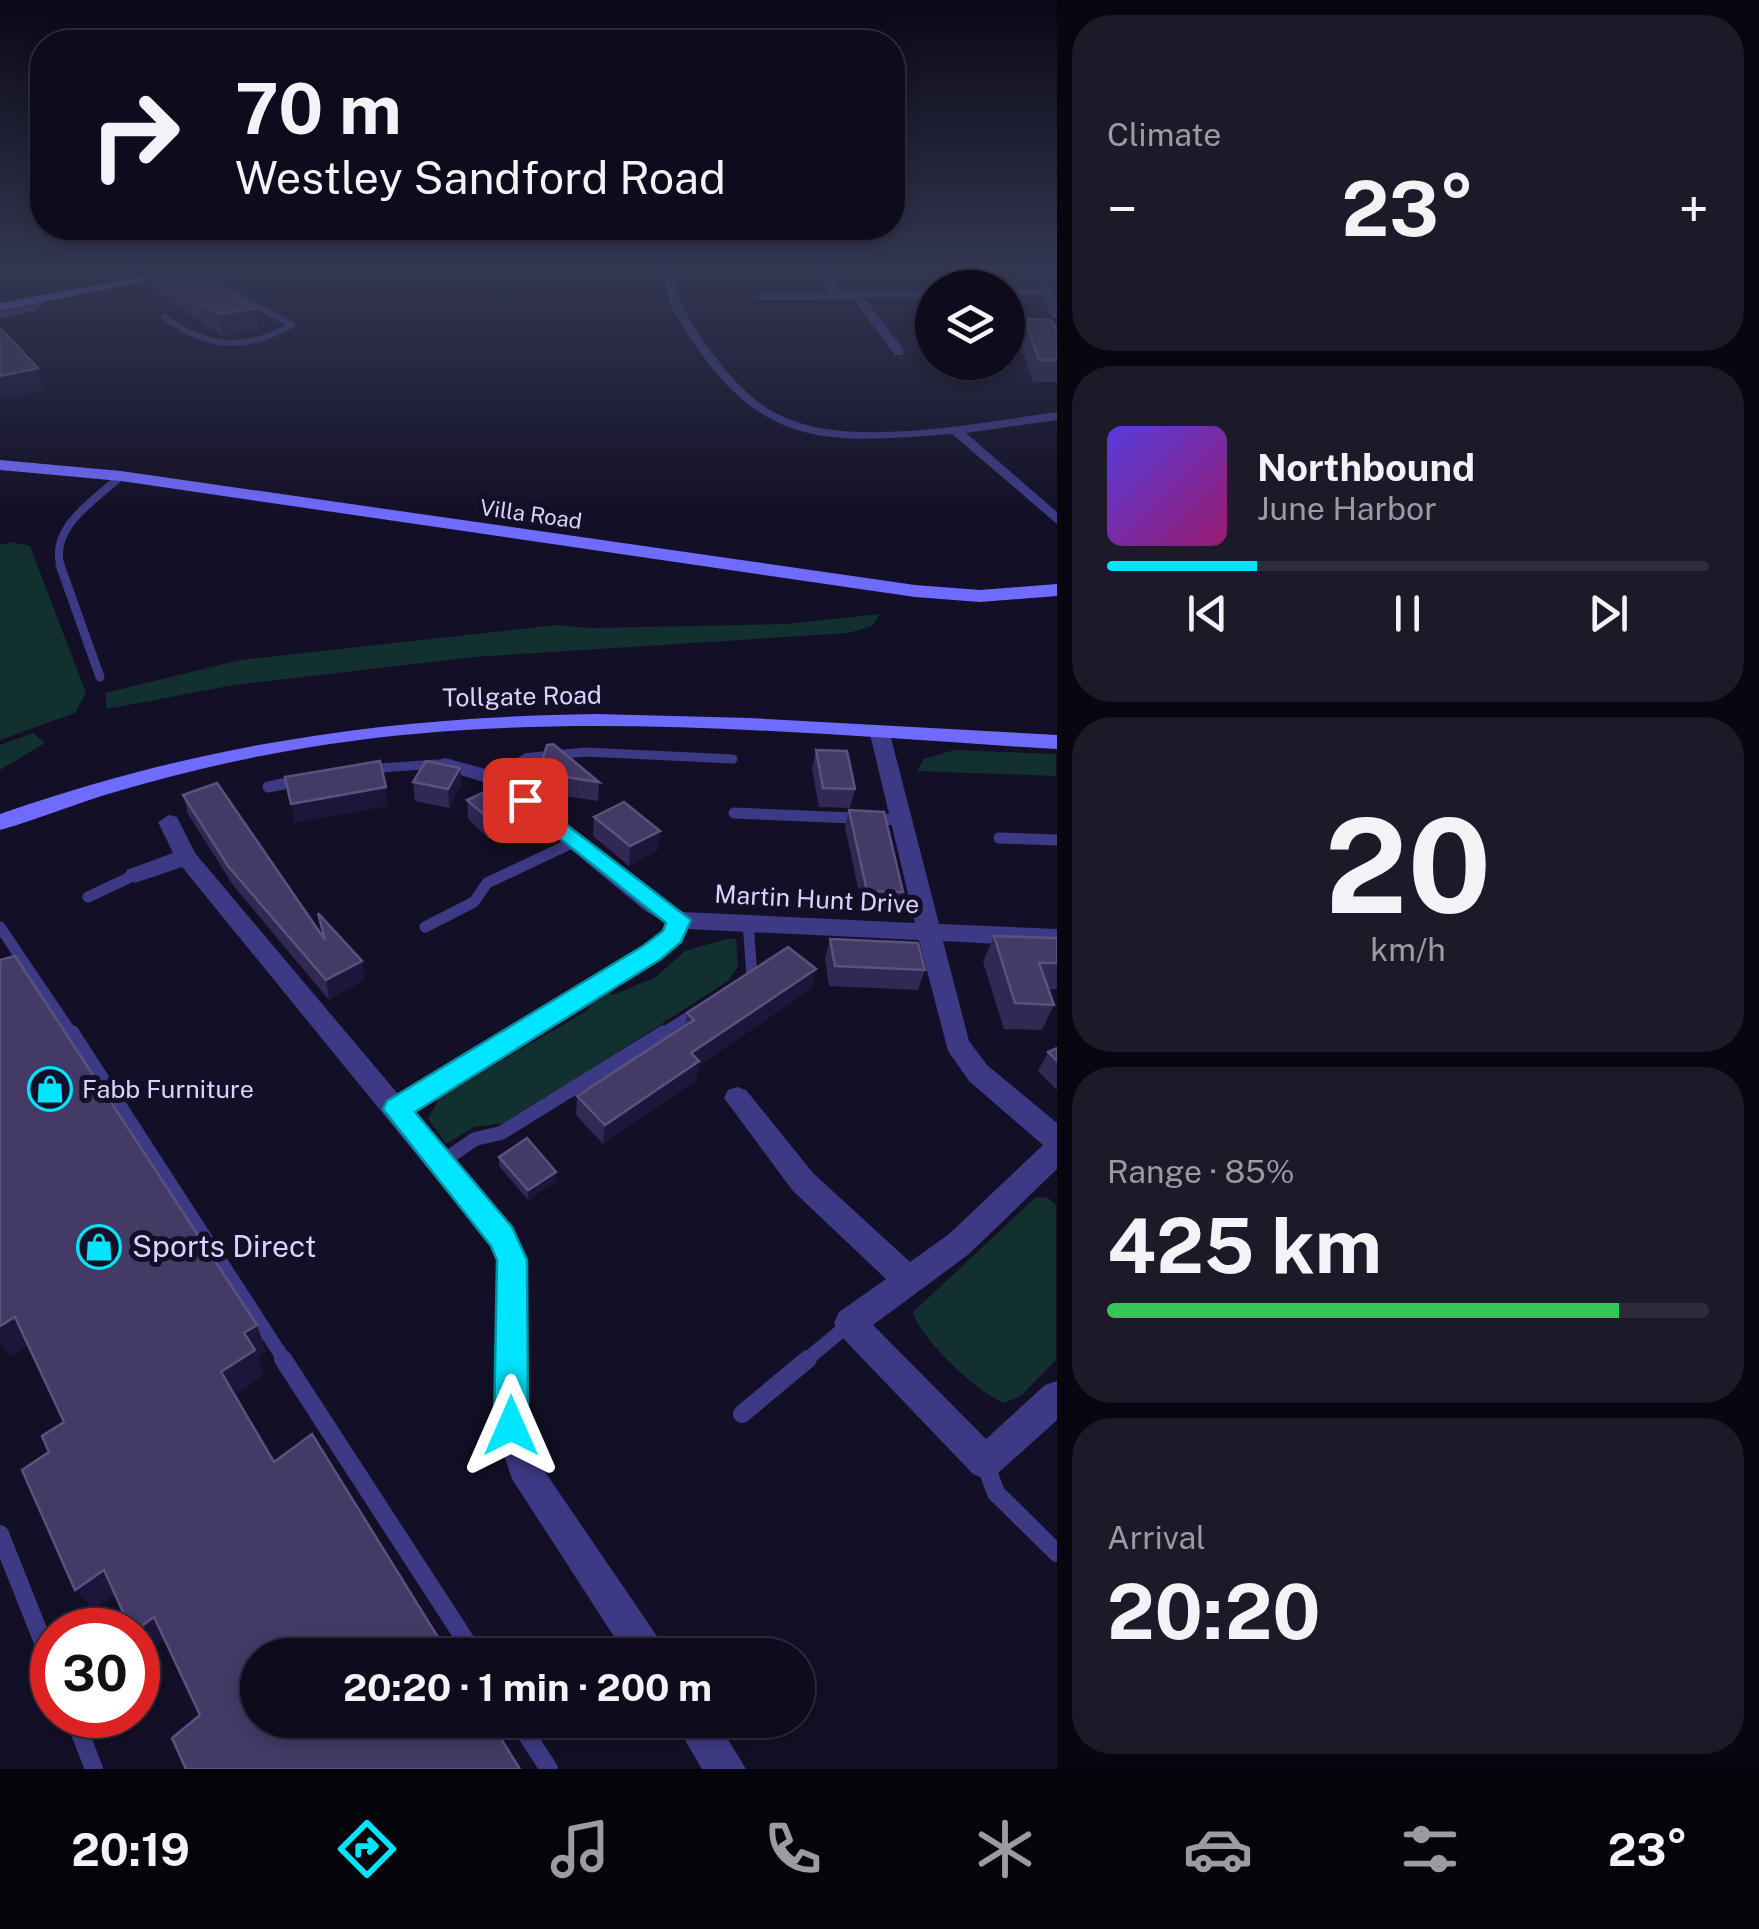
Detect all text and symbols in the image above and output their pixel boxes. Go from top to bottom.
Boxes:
text: 70 m [235,67,402,150]
icon: right [70,70,200,200]
text: Climate [1107,116,1221,153]
text: Westley Sandford Road [235,151,726,204]
text: 23° [1341,165,1475,253]
text: − [1107,177,1138,241]
text: + [1679,177,1709,241]
map controls [915,270,1025,380]
button: layers [915,270,1025,380]
text: Northbound [1257,445,1475,490]
text: June Harbor [1257,490,1437,527]
street label: Villa Road [478,494,584,534]
icon: previous [1180,586,1235,641]
icon: pause [1380,586,1435,641]
icon: next [1581,586,1636,641]
street label: Tollgate Road [442,680,602,712]
pin [483,758,568,843]
icon: arrive [498,773,553,828]
text: 20 [1325,790,1491,942]
street label: Martin Hunt Drive [714,879,920,919]
text: km/h [1370,931,1446,968]
shop icon: Fabb Furniture [27,1066,73,1112]
place label: Fabb Furniture [82,1074,254,1104]
text: Range · 85% [1107,1153,1295,1190]
text: 425 km [1107,1202,1382,1290]
shop icon: Sports Direct [76,1224,122,1270]
place label: Sports Direct [132,1228,316,1264]
position arrow [459,1374,563,1478]
text: Arrival [1107,1519,1206,1556]
text: 20:20 [1107,1568,1321,1656]
speed limit sign: 30 [30,1608,160,1738]
text: 20:20 · 1 min · 200 m [343,1665,712,1710]
icon: directions [332,1814,402,1884]
icon: music [545,1814,615,1884]
icon: phone [758,1814,828,1884]
icon: climate [970,1814,1040,1884]
icon: car [1183,1814,1253,1884]
icon: filters [1395,1814,1465,1884]
text: 20:19 [71,1823,190,1876]
text: 23° [1608,1823,1688,1876]

